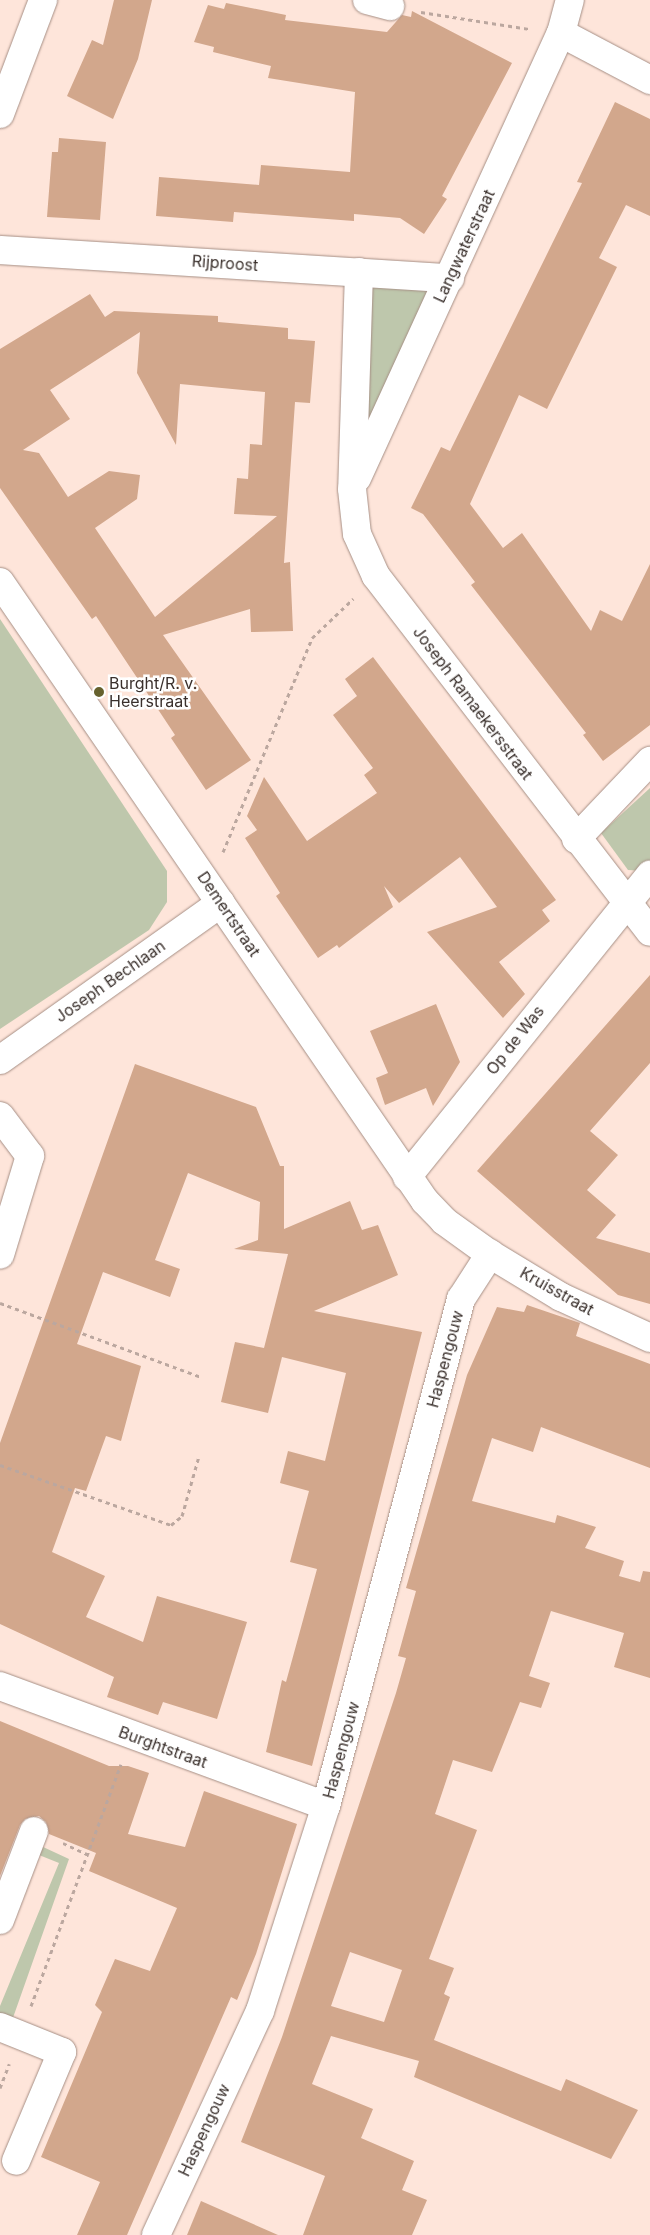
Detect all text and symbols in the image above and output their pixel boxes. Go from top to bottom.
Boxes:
street label: Langwaterstraat [429,186,499,306]
street label: Rijproost [191,251,259,275]
street label: Joseph Ramaekersstraat [409,623,537,783]
place label: Burght/R. v. Heerstraat [109,673,197,711]
marker: Burght/R. v. Heerstraat [93,686,105,698]
street label: Demertstraat [194,868,264,960]
street label: Joseph Bechlaan [51,936,169,1026]
street label: Op de Was [482,1002,548,1078]
street label: Kruisstraat [517,1263,597,1319]
street label: Haspengouw [423,1308,467,1410]
street label: Haspengouw [319,1699,363,1801]
street label: Burghtstraat [116,1722,210,1772]
street label: Haspengouw [174,2081,234,2179]

